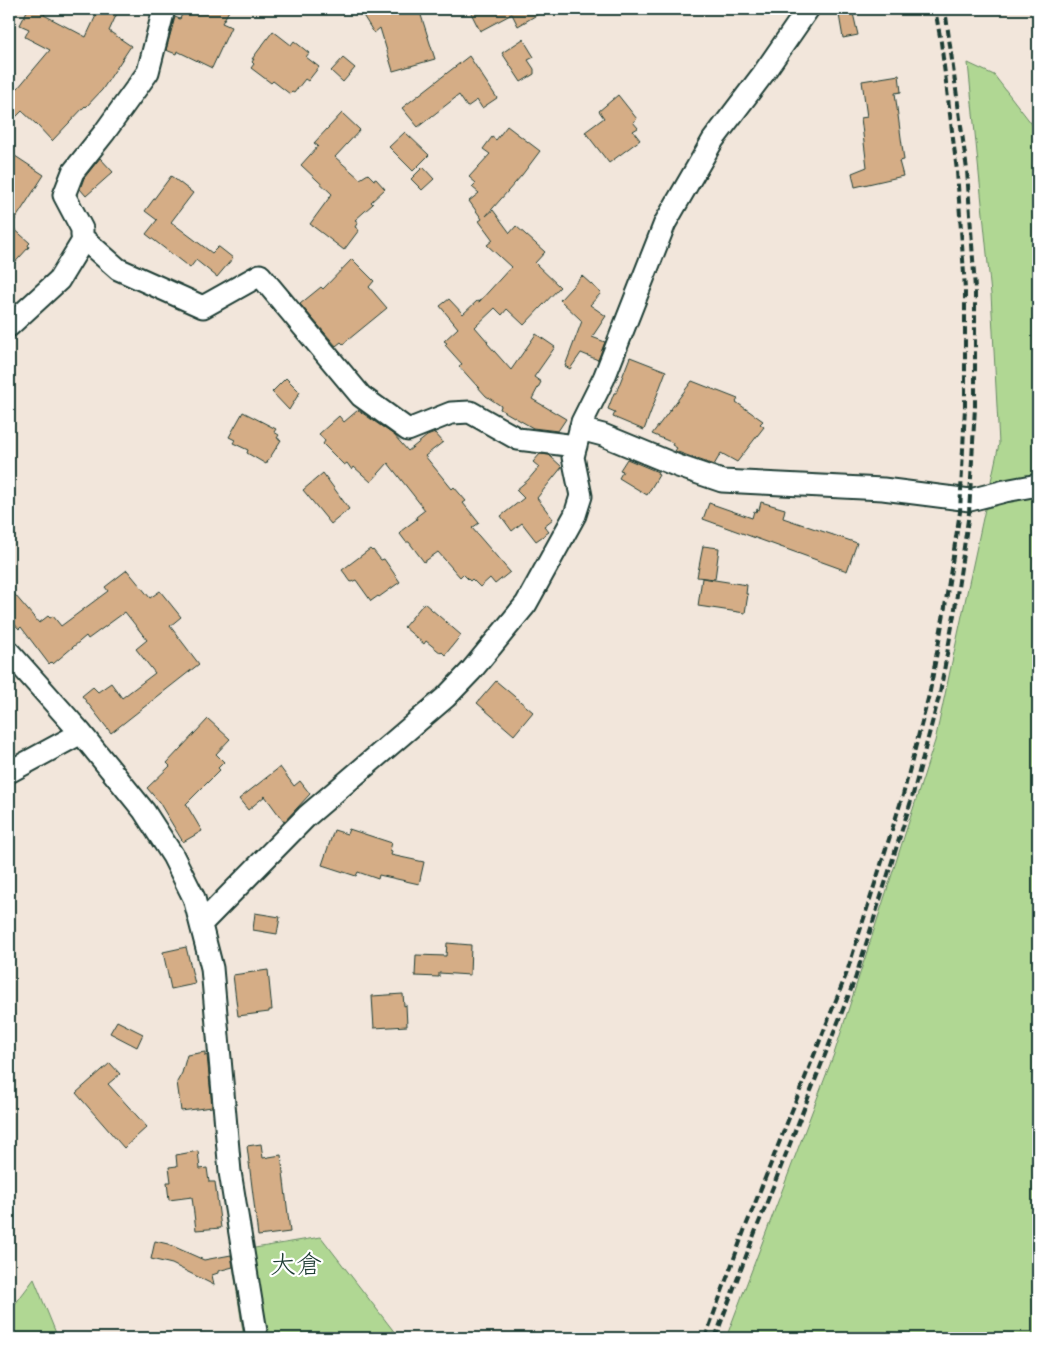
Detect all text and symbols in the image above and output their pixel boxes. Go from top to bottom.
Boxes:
district label: 大倉 [270,1248,322,1281]

